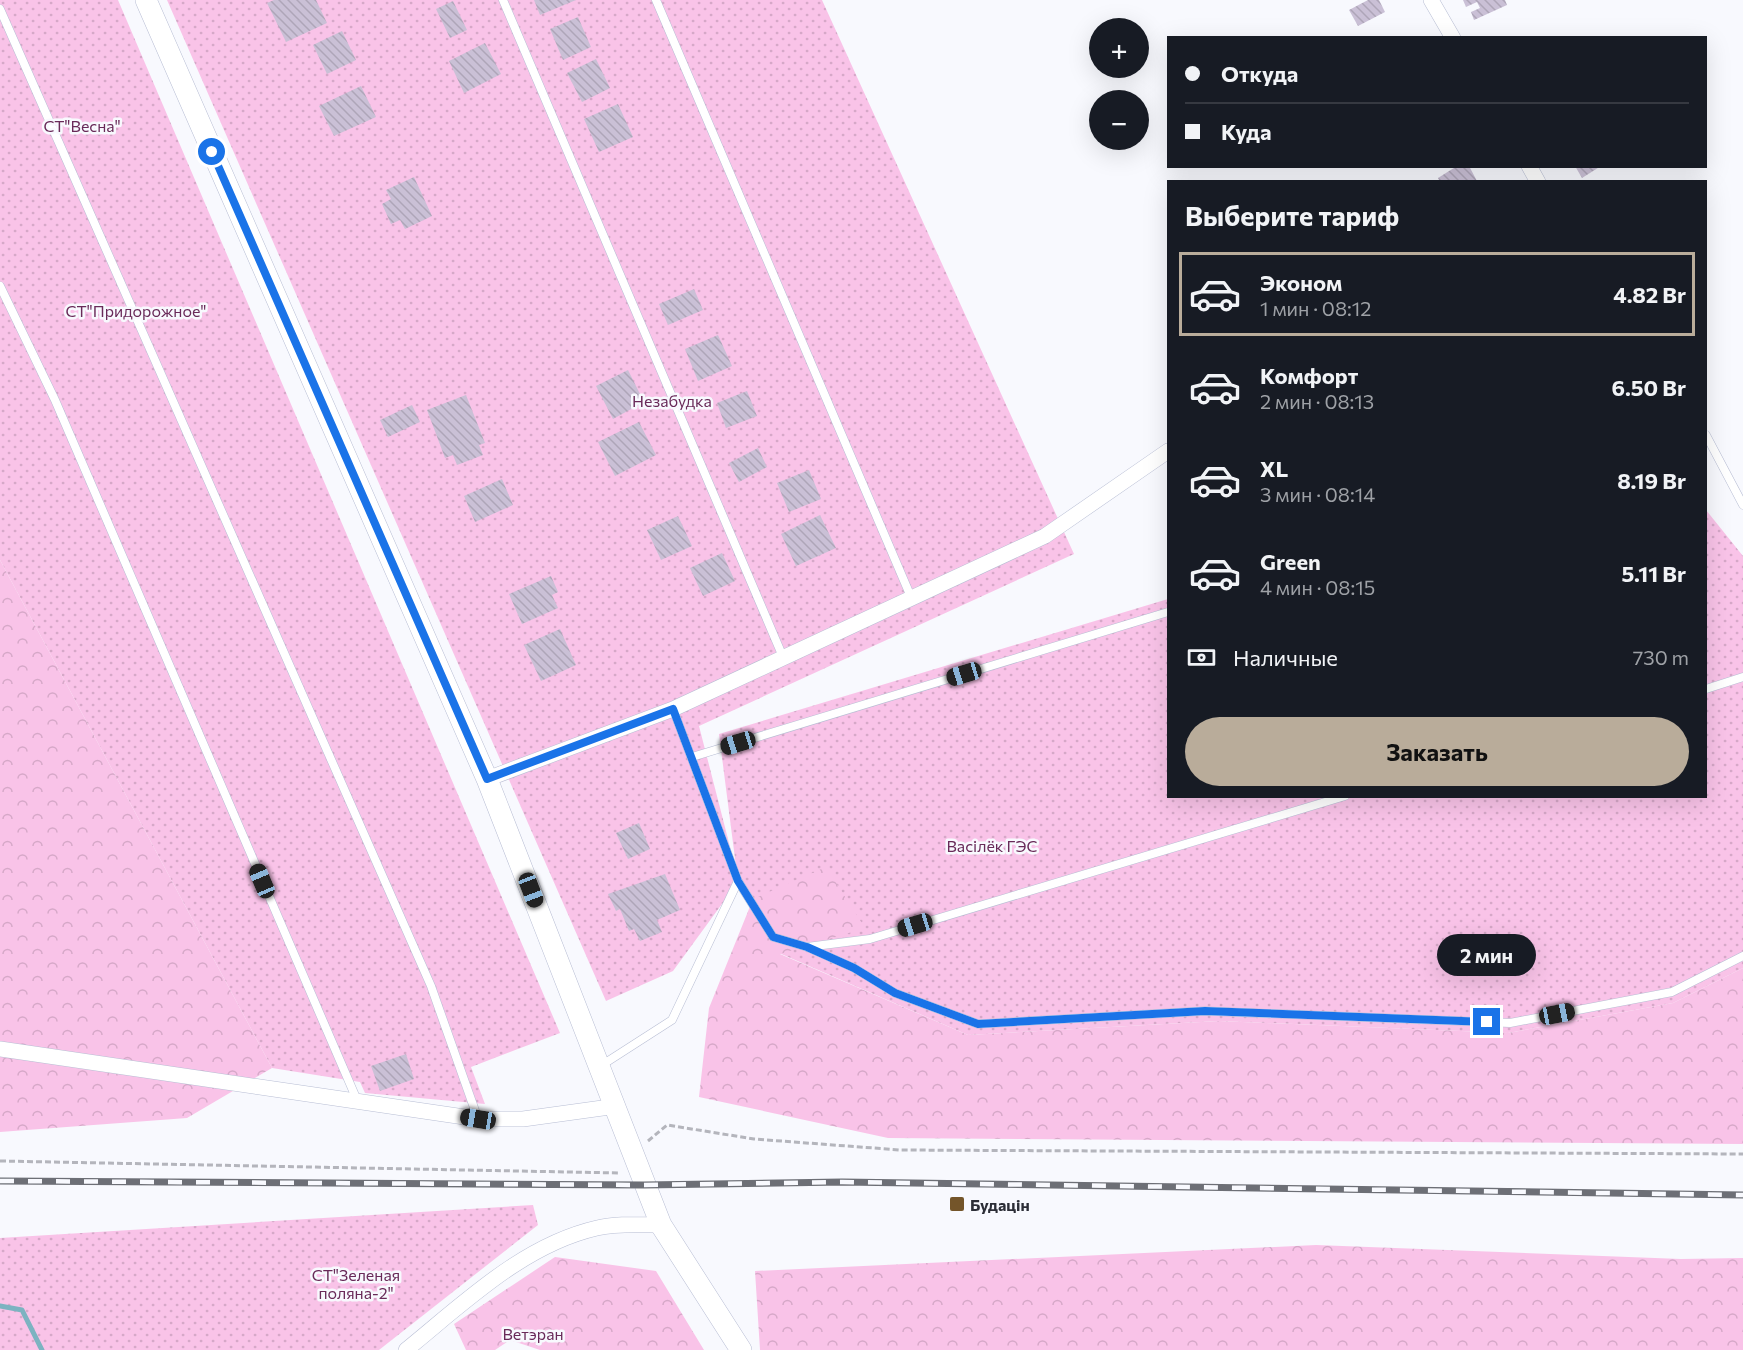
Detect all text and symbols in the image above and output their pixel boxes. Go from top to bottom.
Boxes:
map controls [1089,18,1149,150]
button: + [1089,18,1149,78]
text: Откуда [1221,60,1298,87]
button: − [1089,90,1149,150]
park label: СТ"Весна" [43,116,121,135]
text: Куда [1221,118,1271,145]
route start [198,138,225,165]
text: Выберите тариф [1185,199,1399,232]
icon: car [1188,267,1242,321]
text: Эконом [1260,269,1342,296]
text: 4.82 Br [1613,281,1686,308]
text: 1 мин · 08:12 [1260,296,1371,320]
park label: СТ"Придорожное" [66,301,206,320]
icon: car [1188,360,1242,414]
text: Комфорт [1260,362,1358,389]
text: 6.50 Br [1612,374,1686,401]
text: 2 мин · 08:13 [1260,389,1374,413]
park label: Незабудка [632,391,712,410]
icon: car [1188,453,1242,507]
text: XL [1260,455,1288,482]
text: 8.19 Br [1617,467,1686,494]
text: 3 мин · 08:14 [1260,482,1375,506]
icon: car [1188,546,1242,600]
text: Green [1260,548,1321,575]
text: 5.11 Br [1622,560,1686,587]
text: 4 мин · 08:15 [1260,575,1375,599]
icon: cash [1185,641,1218,674]
text: Наличные [1233,644,1338,671]
text: 730 m [1633,645,1689,669]
car [944,660,984,688]
button: Заказать [1185,717,1689,786]
car [718,729,758,757]
park label: Васілёк ГЭС [947,836,1038,855]
car [247,861,277,901]
car [516,870,546,910]
car [895,911,935,939]
callout: 2 мин [1438,935,1537,977]
text: 2 мин [1460,943,1513,967]
car [1538,1002,1576,1026]
route end [1473,1008,1500,1035]
car [459,1107,497,1131]
marker: Будацін [948,1195,966,1213]
place label: Будацін [970,1195,1030,1214]
park label: СТ"Зеленая поляна-2" [312,1265,400,1302]
park label: Ветэран [502,1324,564,1343]

